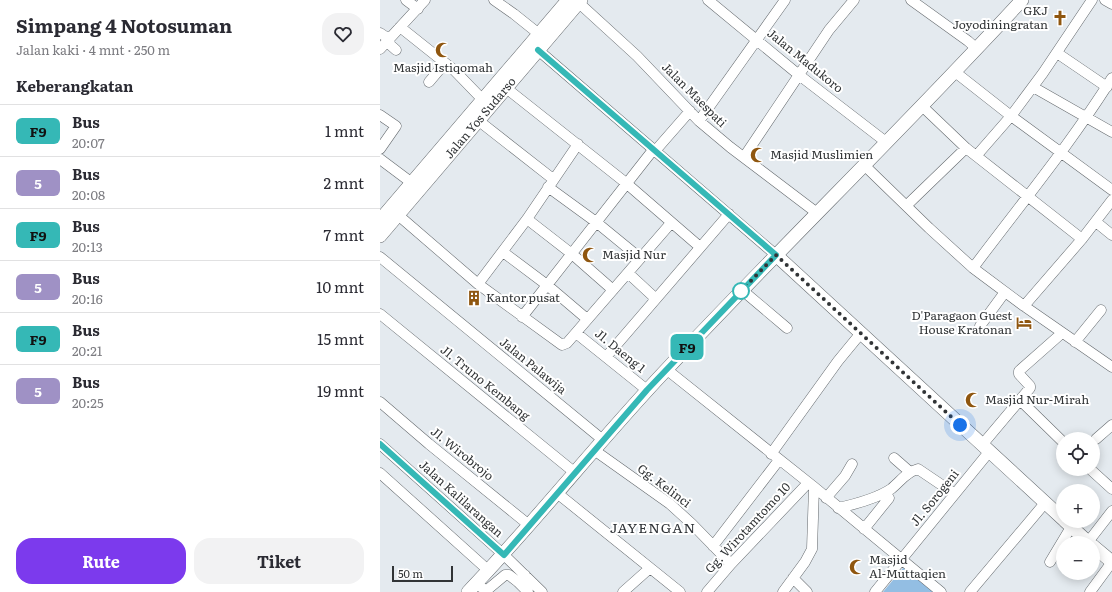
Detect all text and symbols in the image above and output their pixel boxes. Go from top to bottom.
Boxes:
place label: GKJ Joyodiningratan [953,1,1048,33]
church icon: GKJ Joyodiningratan [1051,9,1069,27]
text: Simpang 4 Notosuman [16,11,232,39]
button: heart [322,13,364,55]
street label: Jalan Madukoro [764,24,847,96]
text: Jalan kaki · 4 mnt · 250 m [16,40,170,59]
mosque icon: Masjid Istiqomah [434,41,452,59]
place label: Masjid Istiqomah [393,58,493,76]
street label: Jalan Maespati [658,58,731,131]
street label: Jalan Yos Sudarso [440,73,520,162]
text: Keberangkatan [16,74,134,97]
text: Bus [72,110,100,133]
text: 1 mnt [325,119,364,142]
text: F9 [29,121,47,141]
text: 20:07 [72,133,105,152]
place label: Masjid Muslimien [770,145,873,163]
mosque icon: Masjid Muslimien [749,146,767,164]
text: Bus [72,162,100,185]
text: 2 mnt [323,171,364,194]
text: 5 [34,173,42,193]
text: 20:08 [72,185,105,204]
text: Bus [72,214,100,237]
text: 7 mnt [323,223,364,246]
text: F9 [29,225,47,245]
text: 20:13 [72,237,103,256]
place label: Masjid Nur [602,245,666,263]
mosque icon: Masjid Nur [581,246,599,264]
text: Bus [72,266,100,289]
text: 10 mnt [316,275,364,298]
text: 5 [34,277,42,297]
unlabelled marker [732,282,750,300]
place label: Kantor pusat [486,288,560,306]
text: 20:16 [72,289,103,308]
building icon: Kantor pusat [465,289,483,307]
place label: D'Paragaon Guest House Kratonan [911,306,1012,338]
hotel icon: D'Paragaon Guest House Kratonan [1015,314,1033,332]
text: Bus [72,318,100,341]
street label: Jl. Daeng 1 [591,324,650,376]
text: 15 mnt [317,327,364,350]
text: F9 [29,329,47,349]
street label: Jalan Palawija [496,333,571,398]
line badge: F9 [669,334,705,360]
text: F9 [678,337,696,357]
street label: Jl. Truno Kembang [437,340,535,424]
text: 20:21 [72,341,102,360]
text: Bus [72,370,100,393]
text: 19 mnt [317,379,364,402]
text: 5 [34,381,42,401]
place label: Masjid Nur-Mirah [985,390,1089,408]
mosque icon: Masjid Nur-Mirah [964,391,982,409]
text: 20:25 [72,393,104,412]
your location [950,415,970,435]
street label: Jl. Wirobrojo [427,422,498,484]
map controls [1056,432,1100,580]
button: locate [1056,432,1100,476]
street label: Jalan Kalilarangan [416,455,508,541]
street label: Gg. Kelinci [634,459,695,511]
street label: Jl. Sorogeni [906,465,963,530]
street label: Gg. Wirotamtomo 10 [700,478,794,577]
button: + [1056,484,1100,528]
district label: JAYENGAN [610,517,696,537]
button: − [1056,536,1100,580]
button: Rute [16,538,186,584]
button: Tiket [194,538,364,584]
place label: Masjid Al-Muttaqien [869,550,946,582]
mosque icon: Masjid Al-Muttaqien [848,558,866,576]
scale bar [392,564,453,583]
text: 50 m [398,565,423,581]

